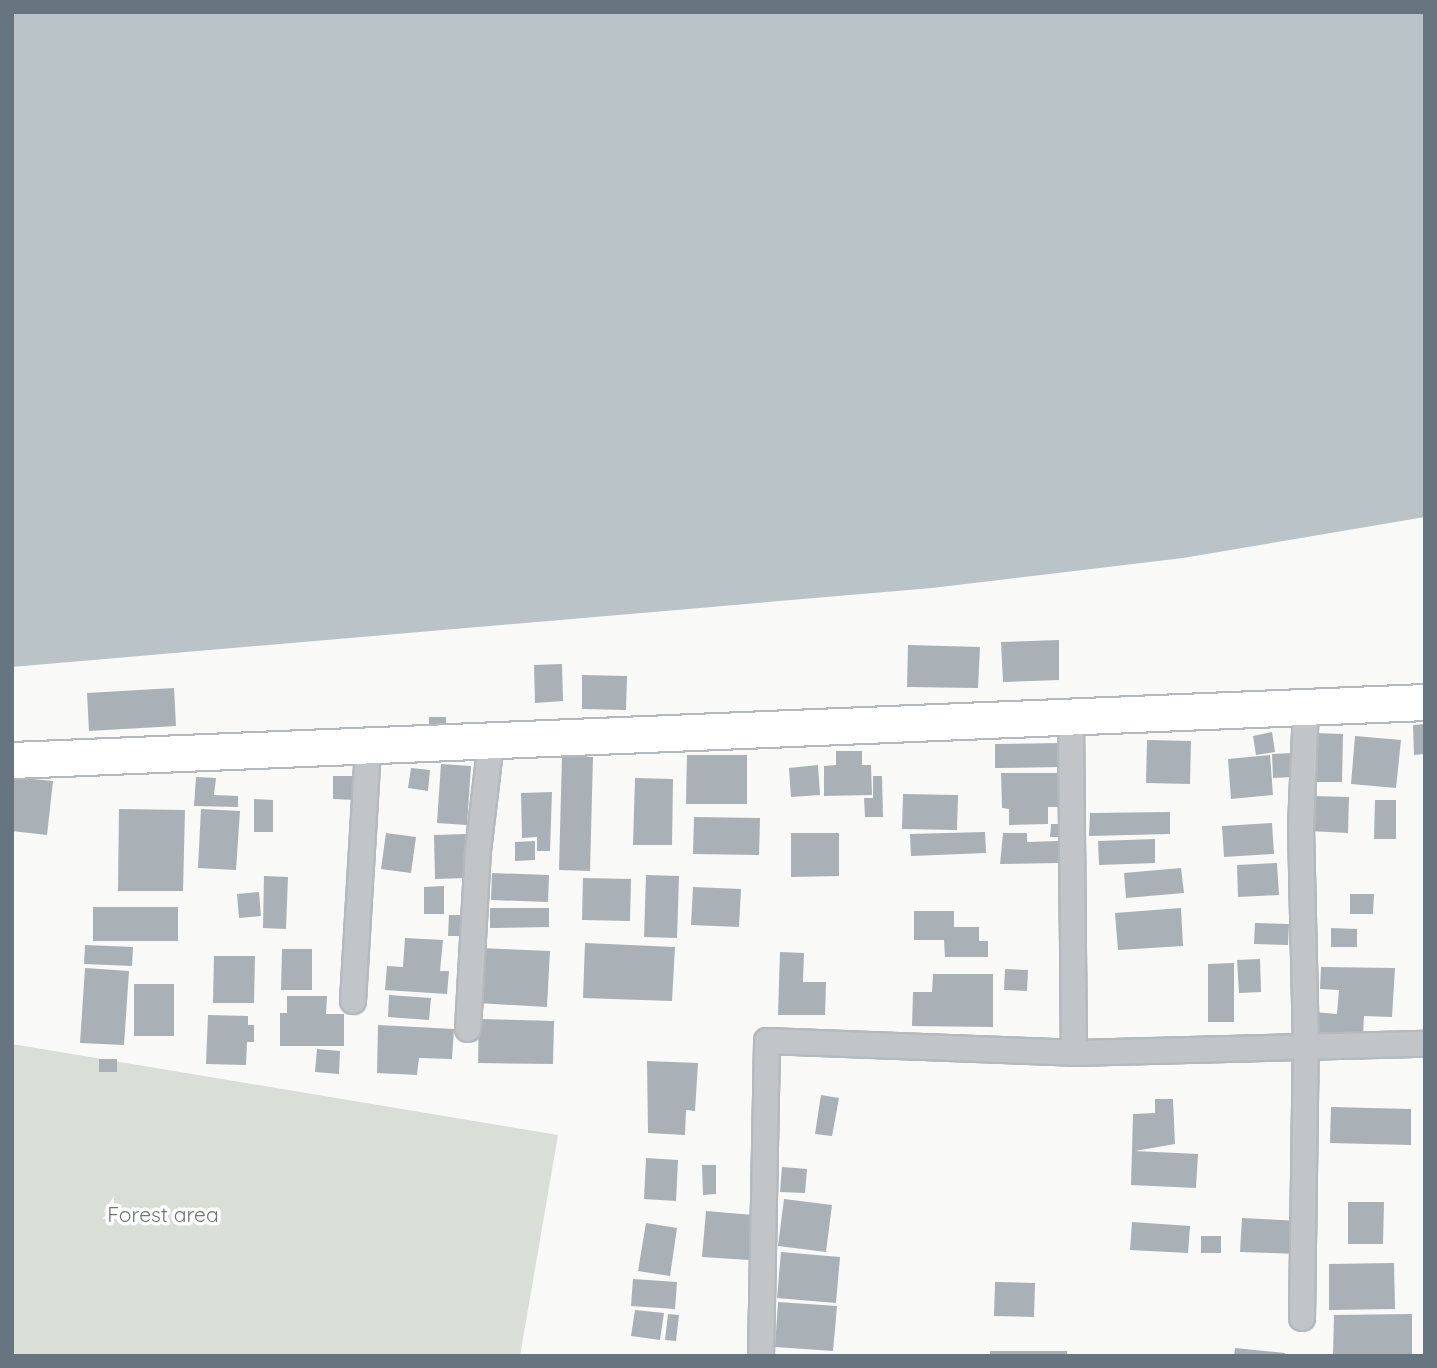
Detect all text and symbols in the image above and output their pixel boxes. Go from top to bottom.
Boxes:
park label: Forest area [107,1201,219,1227]

